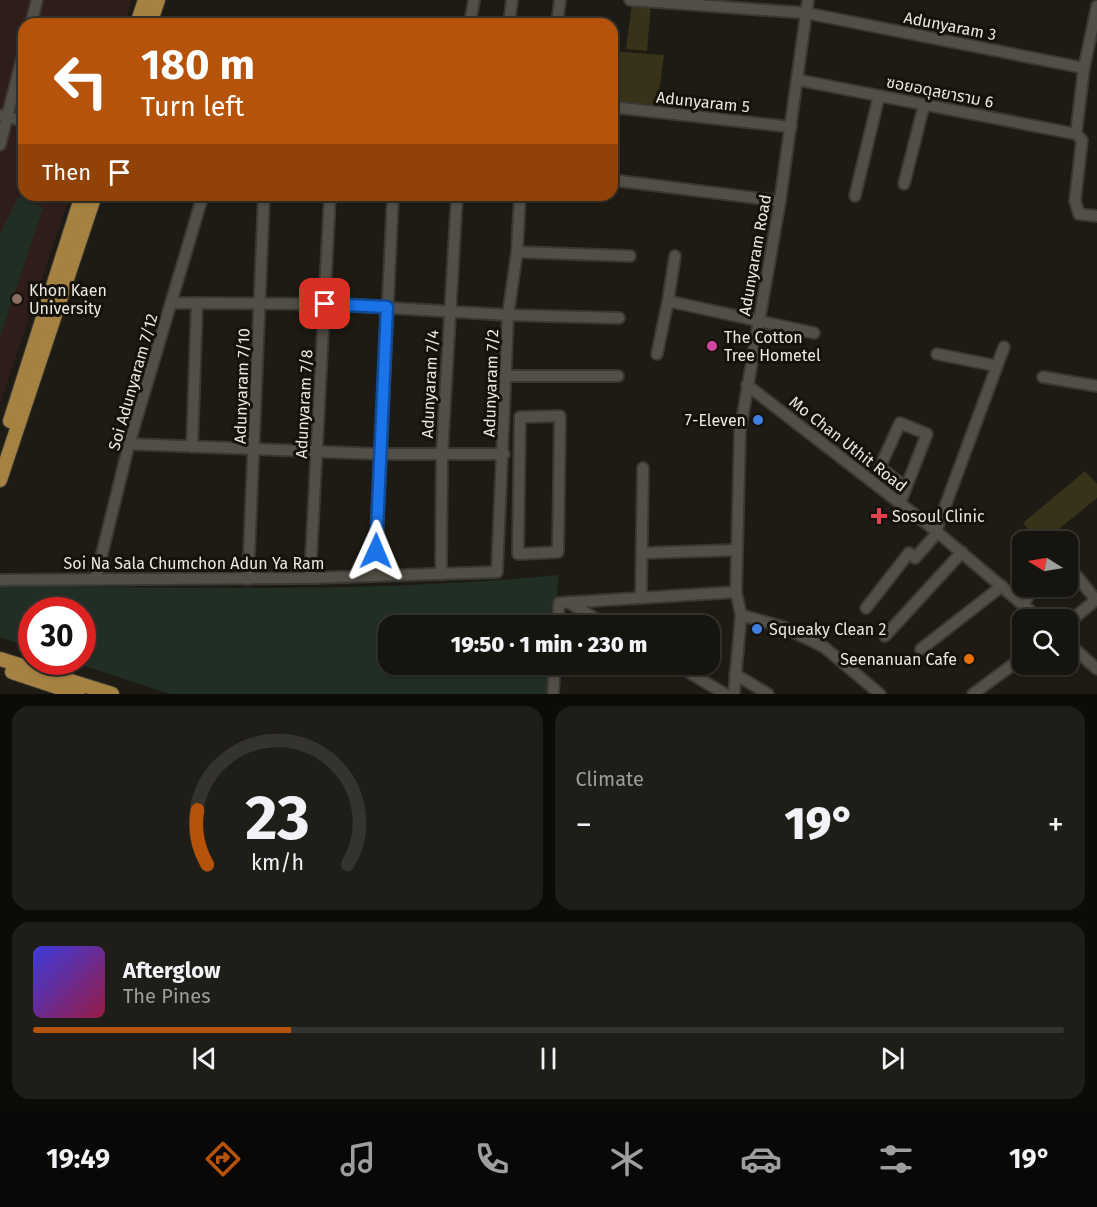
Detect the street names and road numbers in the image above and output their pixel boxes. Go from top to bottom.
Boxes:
street label: Adunyaram 3 [902,8,998,44]
street label: ซอยอดุลยาราม 6 [885,72,995,112]
street label: Adunyaram 5 [655,88,751,116]
street label: Adunyaram Road [735,193,775,317]
street label: Soi Adunyaram 7/12 [104,311,162,453]
street label: Adunyaram 7/10 [230,328,254,444]
street label: Adunyaram 7/4 [418,329,442,439]
street label: Adunyaram 7/2 [480,329,502,437]
street label: Adunyaram 7/8 [292,349,316,459]
street label: Mo Chan Uthit Road [786,392,910,496]
street label: Soi Na Sala Chumchon Adun Ya Ram [64,554,324,573]

